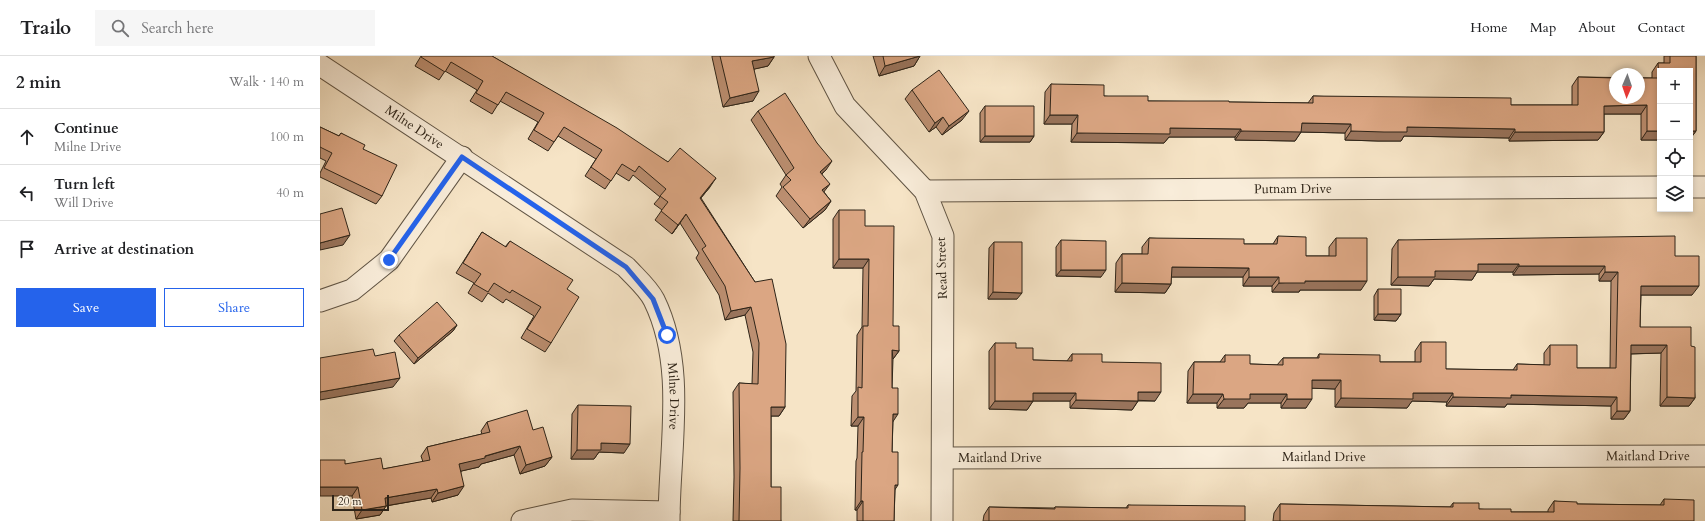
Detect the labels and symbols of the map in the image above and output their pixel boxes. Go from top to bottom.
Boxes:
north arrow [1609,68,1645,104]
street label: Milne Drive [381,101,447,153]
street label: Putnam Drive [1254,180,1332,198]
street label: Read Street [932,237,952,299]
route end [380,251,398,269]
route start [658,326,676,344]
street label: Milne Drive [663,362,683,430]
street label: Maitland Drive [1606,447,1690,465]
street label: Maitland Drive [1282,448,1366,466]
street label: Maitland Drive [958,449,1042,467]
scale bar [332,493,389,512]

